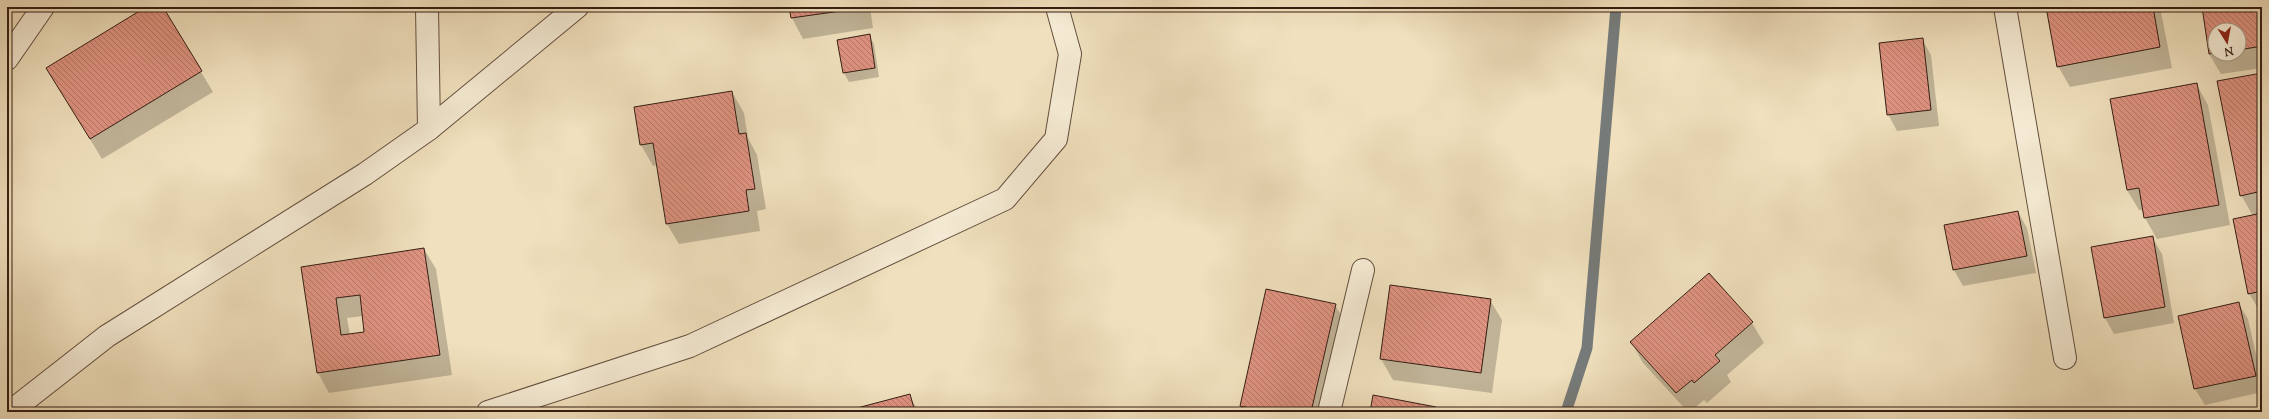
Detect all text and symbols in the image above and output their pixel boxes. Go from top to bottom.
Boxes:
north arrow [2207,22,2247,62]
text: N [2223,42,2236,60]

